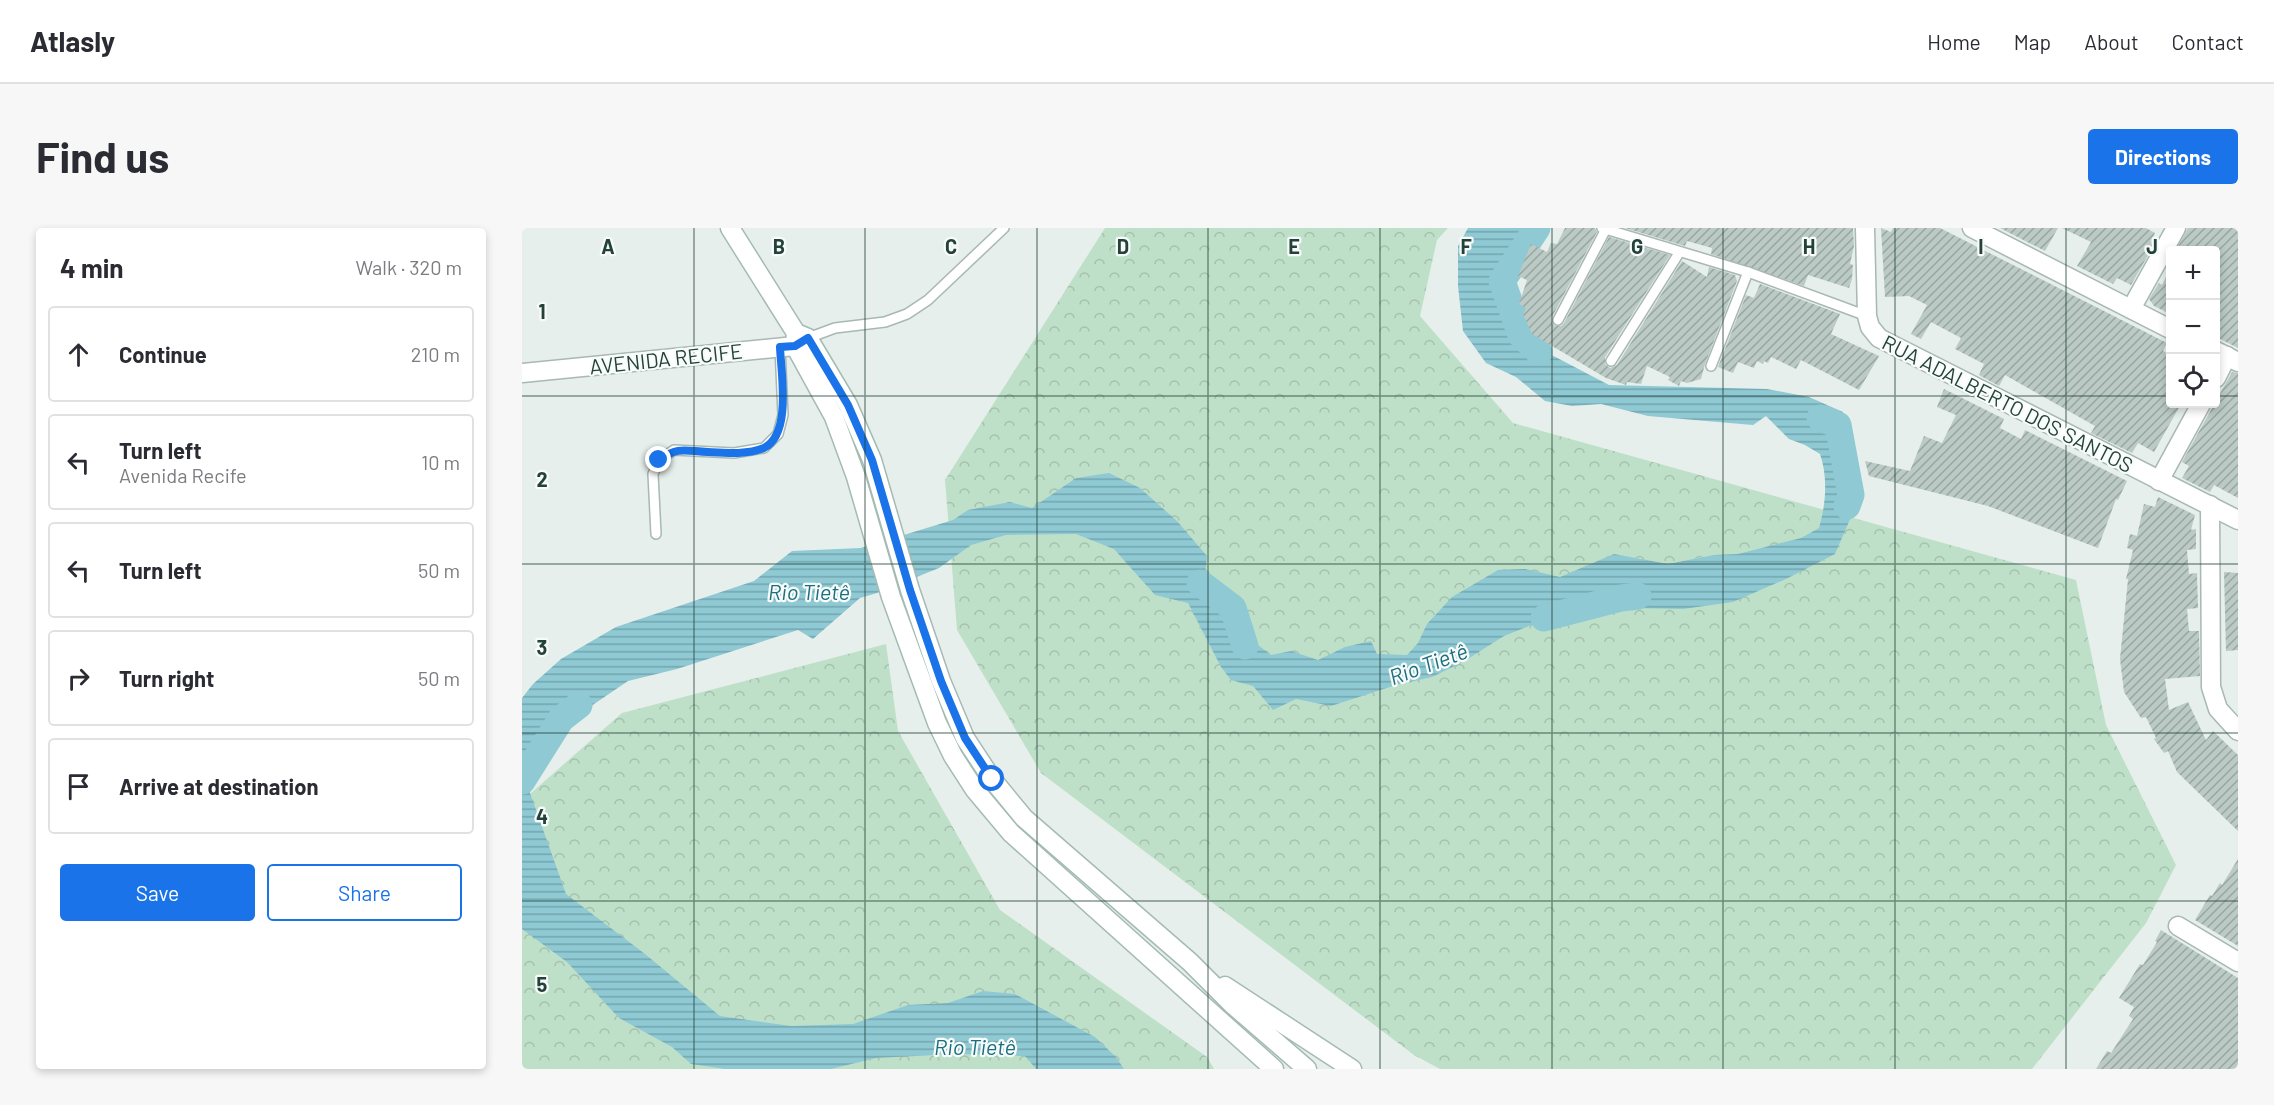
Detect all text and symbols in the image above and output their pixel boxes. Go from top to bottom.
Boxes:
text: Atlasly [30,24,115,58]
text: Home [1927,29,1981,54]
text: Map [2014,29,2051,54]
text: About [2084,29,2139,54]
text: Contact [2172,29,2244,54]
button: Directions [2088,129,2238,184]
text: Find us [36,131,169,181]
text: A [601,234,615,258]
text: B [773,234,785,258]
text: C [945,234,957,258]
text: D [1117,234,1129,258]
text: E [1288,234,1300,258]
text: F [1460,234,1472,258]
text: G [1631,234,1643,258]
text: H [1803,234,1815,258]
text: I [1978,234,1984,258]
text: J [2146,234,2158,258]
map controls [2166,246,2220,408]
button: + [2166,246,2220,300]
text: 4 min [60,252,124,283]
text: Walk · 320 m [355,255,462,279]
text: 1 [538,299,546,323]
button: − [2166,300,2220,354]
street label: RUA ADALBERTO DOS SANTOS [1878,329,2138,477]
icon: ahead [62,338,95,371]
street label: AVENIDA RECIFE [588,338,744,378]
text: Continue [119,341,207,367]
text: 210 m [411,342,460,366]
button: locate [2166,354,2220,408]
text: Turn left [119,437,202,463]
icon: left [62,446,95,479]
route end [645,446,671,472]
text: 10 m [421,450,460,474]
text: Avenida Recife [119,463,247,487]
text: 2 [536,467,548,491]
icon: left [62,554,95,587]
text: Turn left [119,557,202,583]
text: 50 m [418,558,460,582]
water label: Rio Tietê [768,578,850,604]
text: 3 [537,635,547,659]
water label: Rio Tietê [1385,637,1471,689]
icon: right [62,662,95,695]
text: Turn right [119,665,214,691]
text: 50 m [418,666,460,690]
route start [978,765,1004,791]
icon: arrive [62,770,95,803]
text: Arrive at destination [119,773,318,799]
text: 4 [536,804,548,828]
button: Save [60,864,255,921]
button: Share [267,864,462,921]
text: 5 [537,972,548,996]
water label: Rio Tietê [934,1033,1016,1059]

